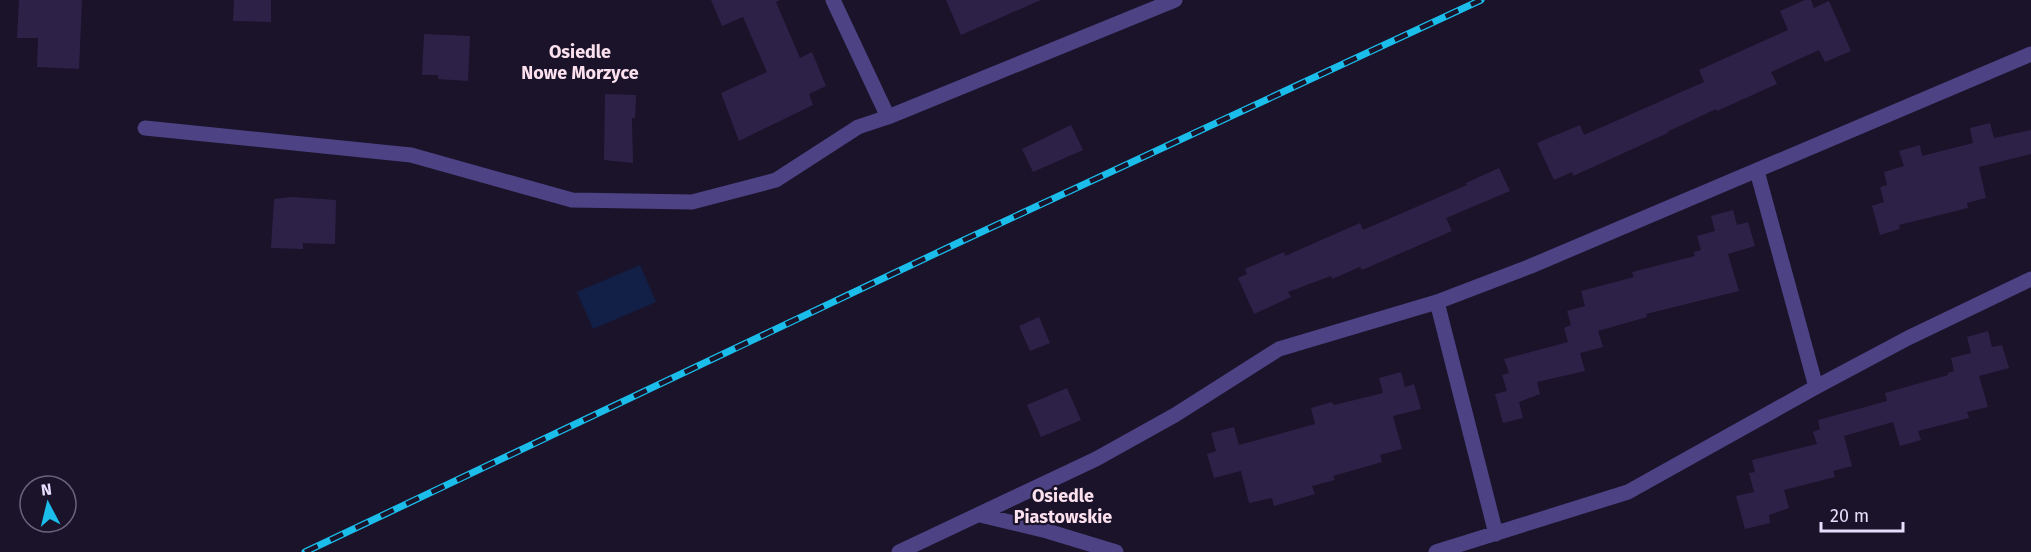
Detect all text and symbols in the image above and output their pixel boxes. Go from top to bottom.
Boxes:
district label: Osiedle Nowe Morzyce [521,41,639,84]
north arrow [18,474,78,534]
text: N [40,480,53,500]
district label: Osiedle Piastowskie [1014,485,1112,528]
scale bar [1821,495,1904,533]
text: 20 m [1830,505,1869,527]

